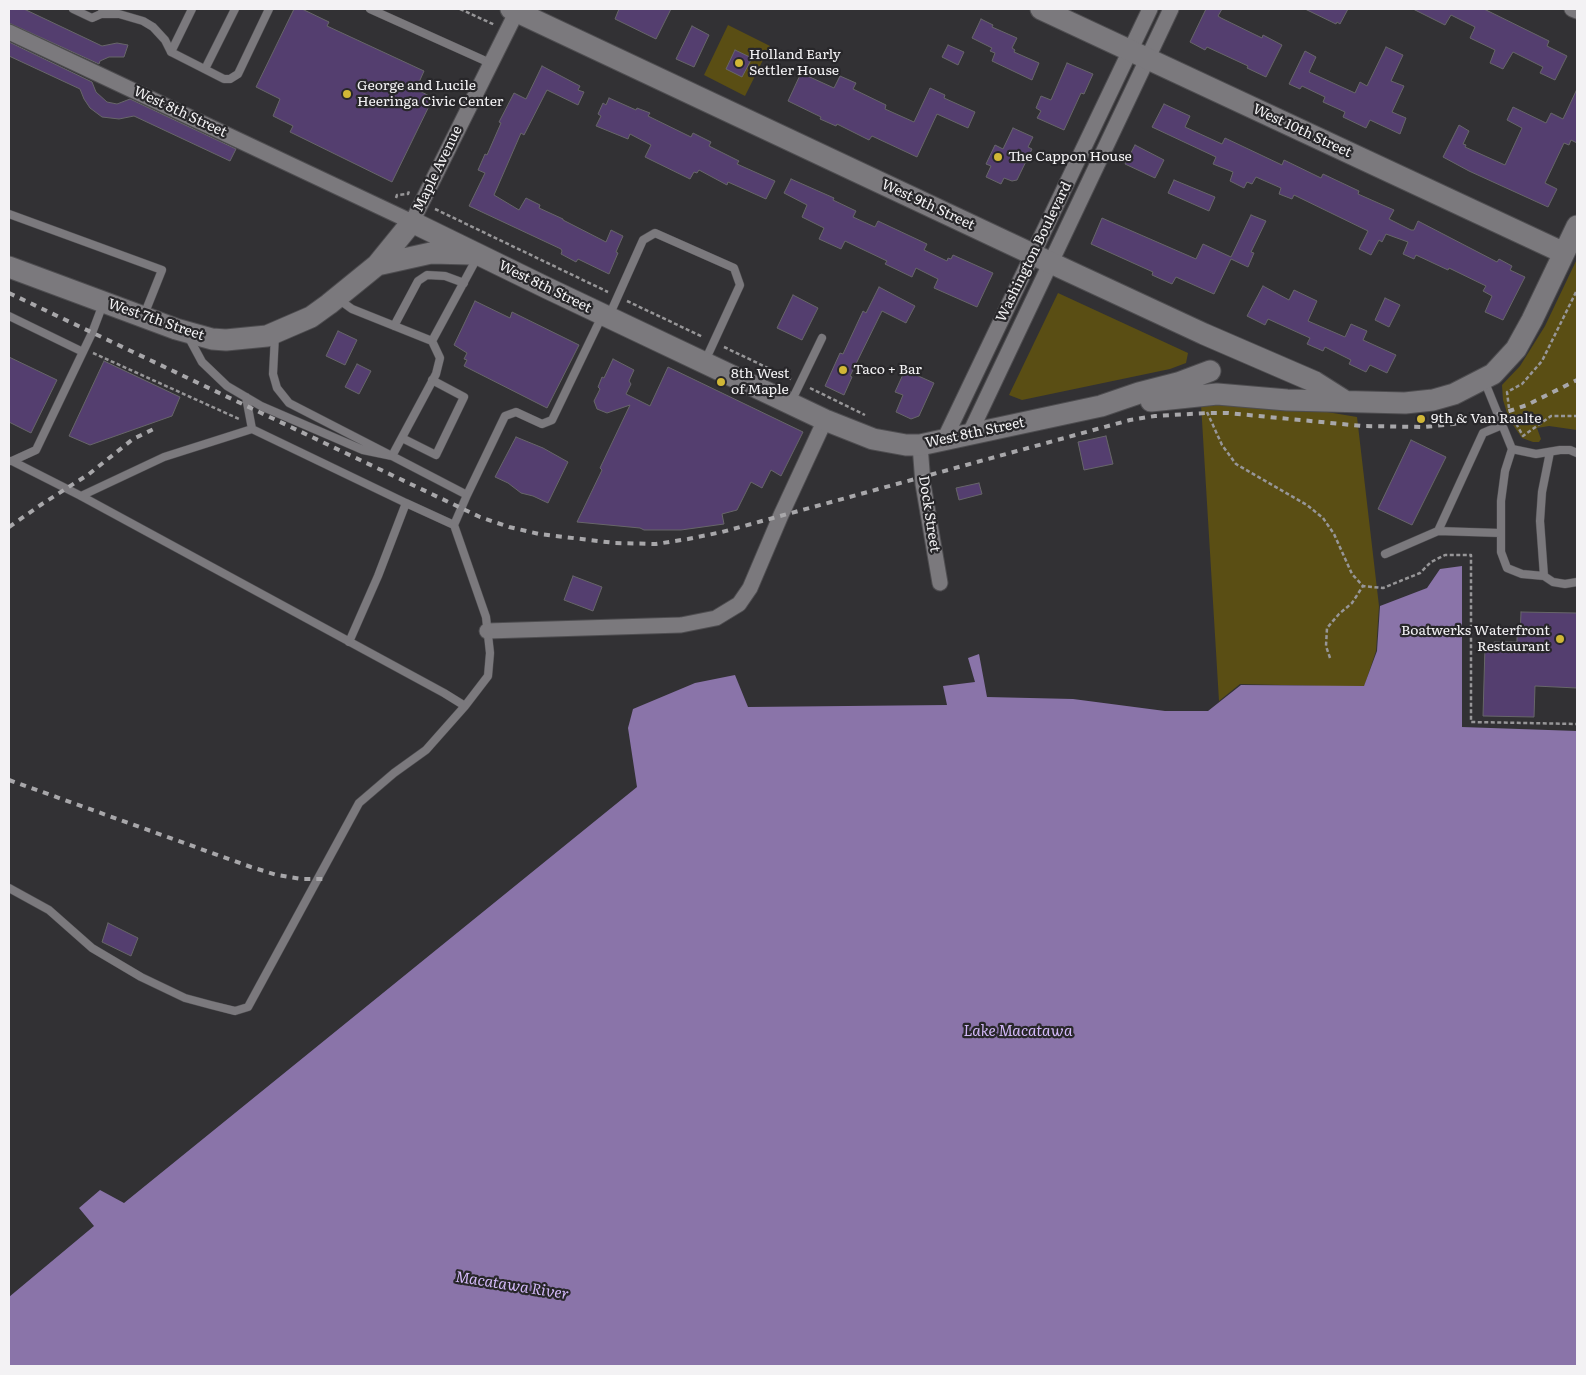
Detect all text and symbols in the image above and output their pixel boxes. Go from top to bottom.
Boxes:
place label: Holland Early Settler House [749,47,841,80]
marker: Holland Early Settler House [733,57,745,69]
place label: George and Lucile Heeringa Civic Center [357,78,503,110]
street label: West 8th Street [131,83,229,141]
marker: George and Lucile Heeringa Civic Center [341,88,353,100]
street label: West 10th Street [1250,101,1354,161]
street label: Maple Avenue [410,123,466,215]
place label: The Cappon House [1008,149,1132,165]
marker: The Cappon House [992,151,1004,163]
street label: West 9th Street [879,176,977,234]
street label: Washington Boulevard [993,179,1075,325]
street label: West 8th Street [496,257,594,317]
street label: West 7th Street [106,296,206,344]
place label: Taco + Bar [853,362,922,378]
marker: Taco + Bar [837,364,849,376]
place label: 8th West of Maple [731,366,789,398]
marker: 8th West of Maple [715,376,727,388]
place label: 9th & Van Raalte [1431,411,1541,427]
marker: 9th & Van Raalte [1415,413,1427,425]
street label: West 8th Street [924,414,1026,452]
street label: Dock Street [915,475,943,553]
place label: Boatwerks Waterfront Restaurant [1401,623,1550,656]
marker: Boatwerks Waterfront Restaurant [1554,633,1566,645]
water label: Lake Macatawa [963,1023,1073,1041]
water label: Macatawa River [454,1268,570,1304]

